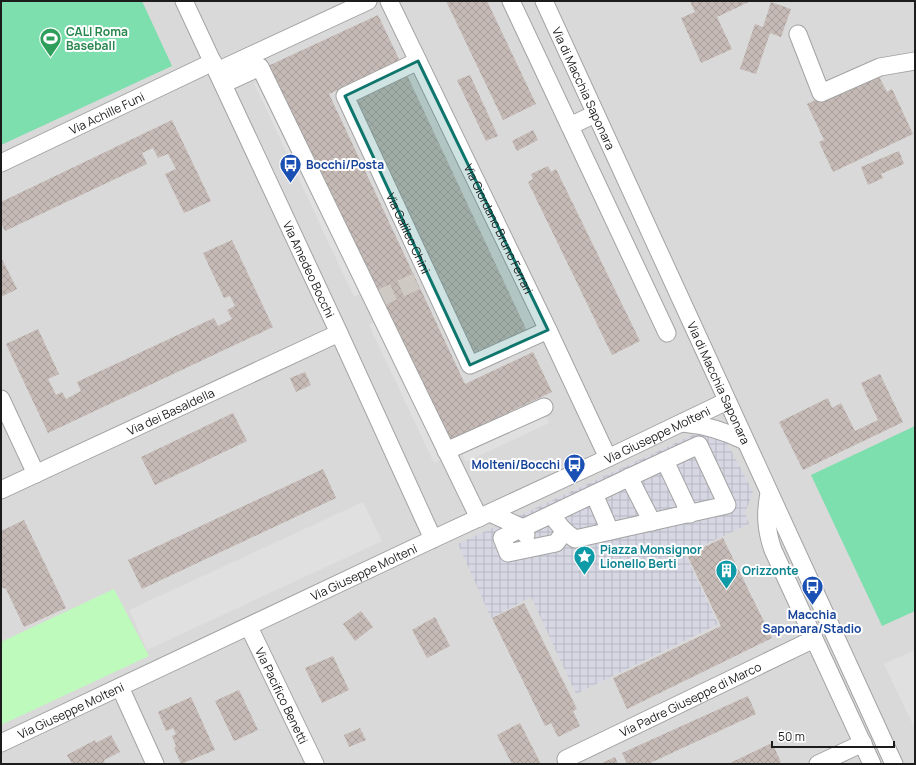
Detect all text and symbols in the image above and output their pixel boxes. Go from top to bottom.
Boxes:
place label: CALI Roma Baseball [66,23,128,54]
street label: Via di Macchia Saponara [549,24,619,152]
sports icon: CALI Roma Baseball [38,25,64,58]
street label: Via Achille Funi [66,88,147,138]
bus stop icon: Bocchi/Posta [277,151,303,184]
place label: Bocchi/Posta [306,156,384,173]
street label: Via Giordano Bruno Ferrari [460,161,538,297]
street label: Via Galileo Chini [383,190,435,276]
street label: Via Amedeo Bocchi [279,218,339,320]
street label: Via di Macchia Saponara [684,319,755,447]
street label: Via dei Basaldella [124,384,217,439]
street label: Via Giuseppe Molteni [601,402,713,467]
bus stop icon: Molteni/Bocchi [562,451,588,484]
place label: Molteni/Bocchi [471,456,560,473]
street label: Via Giuseppe Molteni [308,539,419,604]
place label: Piazza Monsignor Lionello Berti [600,541,702,572]
place icon: Piazza Monsignor Lionello Berti [571,543,597,576]
building icon: Orizzonte [713,557,739,590]
place label: Orizzonte [742,562,799,579]
bus stop icon: Macchia Saponara/Stadio [799,574,825,607]
place label: Macchia Saponara/Stadio [763,606,861,637]
street label: Via Pacifico Benetti [252,644,312,746]
street label: Via Padre Giuseppe di Marco [617,657,764,740]
street label: Via Giuseppe Molteni [15,678,126,742]
scale bar [772,723,894,749]
text: 50 m [778,728,805,745]

